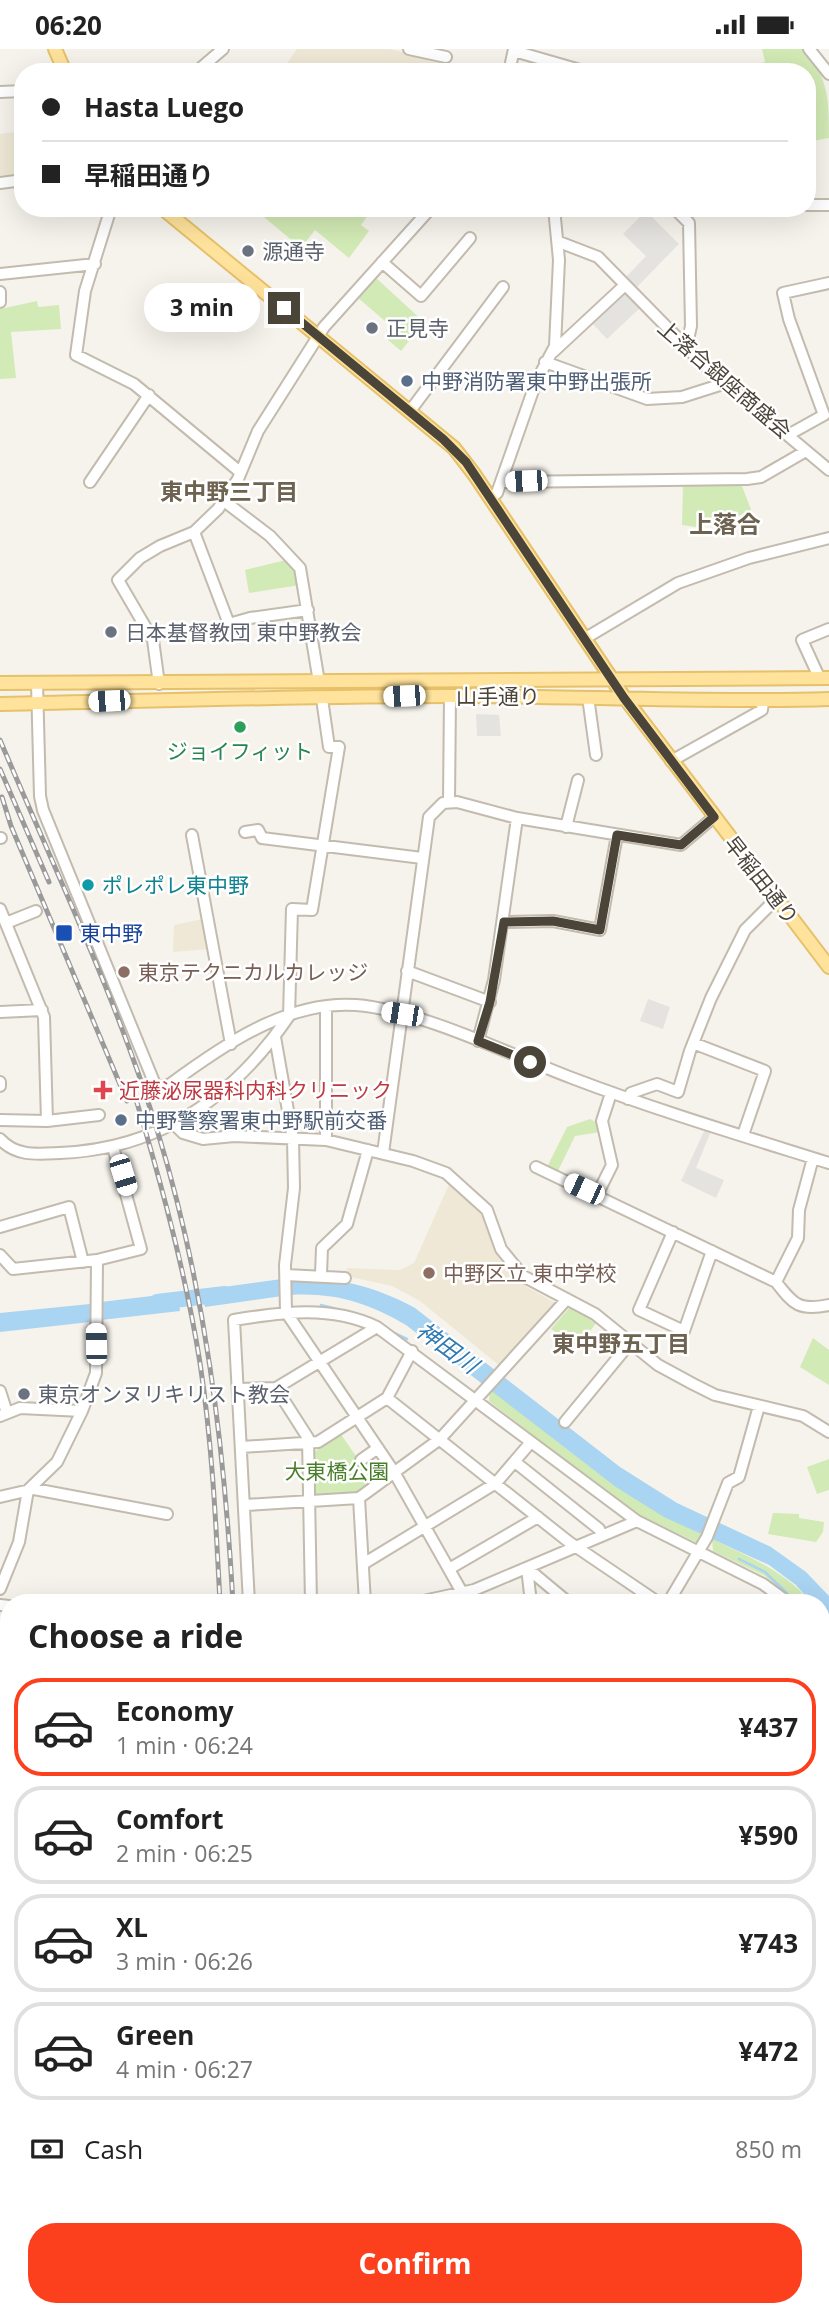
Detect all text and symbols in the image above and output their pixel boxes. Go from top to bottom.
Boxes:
text: 06:20 [35,7,102,43]
text: Hasta Luego [84,89,244,125]
text: 早稲田通り [84,157,214,193]
place label: 源通寺 [262,237,325,265]
marker: 源通寺 [240,243,256,259]
callout: 3 min [144,283,260,333]
text: 3 min [170,291,234,323]
route end [268,292,300,324]
street label: 上落合銀座商盛会 [652,313,798,445]
place label: 正見寺 [386,314,449,342]
marker: 正見寺 [364,320,380,336]
place label: 中野消防署東中野出張所 [421,367,652,395]
marker: 中野消防署東中野出張所 [399,373,415,389]
car [505,470,548,492]
district label: 東中野三丁目 [160,475,298,507]
district label: 上落合 [689,507,761,540]
place label: 日本基督教団 東中野教会 [125,618,361,646]
marker: 日本基督教団 東中野教会 [103,624,119,640]
street label: 山手通り [456,682,540,710]
car [383,685,426,707]
car [88,689,131,713]
marker: ジョイフィット [232,719,248,735]
place label: ジョイフィット [167,737,313,765]
street label: 早稲田通り [719,830,805,930]
place label: ポレポレ東中野 [102,871,249,899]
marker: ポレポレ東中野 [80,877,96,893]
place label: 東中野 [80,919,143,947]
marker: 東中野 [54,923,74,943]
place label: 東京テクニカルカレッジ [138,958,368,986]
marker: 東京テクニカルカレッジ [116,964,132,980]
car [380,1000,425,1028]
route start [514,1046,546,1078]
place label: 近藤泌尿器科内科クリニック [119,1076,392,1104]
marker: 近藤泌尿器科内科クリニック [93,1080,113,1100]
place label: 中野警察署東中野駅前交番 [135,1106,387,1134]
marker: 中野警察署東中野駅前交番 [113,1112,129,1128]
car [107,1152,140,1198]
car [561,1171,608,1207]
place label: 中野区立 東中学校 [443,1259,616,1287]
marker: 中野区立 東中学校 [421,1265,437,1281]
water label: 神田川 [411,1314,488,1382]
car [86,1323,107,1365]
district label: 東中野五丁目 [552,1327,690,1359]
place label: 東京オンヌリキリスト教会 [38,1380,290,1408]
marker: 東京オンヌリキリスト教会 [16,1386,32,1402]
park label: 大東橋公園 [285,1457,390,1485]
text: Choose a ride [28,1614,243,1657]
text: Economy [116,1693,234,1729]
icon: car [32,1696,95,1759]
text: ¥437 [739,1709,798,1745]
text: 1 min · 06:24 [116,1729,253,1761]
text: Comfort [116,1801,223,1837]
icon: car [32,1804,95,1867]
text: ¥590 [739,1817,798,1853]
text: 2 min · 06:25 [116,1837,253,1869]
text: XL [116,1909,148,1945]
icon: car [32,1912,95,1975]
text: ¥743 [739,1925,798,1961]
text: 3 min · 06:26 [116,1945,253,1977]
text: Green [116,2017,194,2053]
icon: car [32,2020,95,2083]
text: ¥472 [739,2033,798,2069]
text: 4 min · 06:27 [116,2053,253,2085]
icon: cash [28,2130,66,2168]
text: Cash [84,2131,143,2167]
text: 850 m [735,2133,802,2165]
button: Confirm [28,2223,802,2303]

